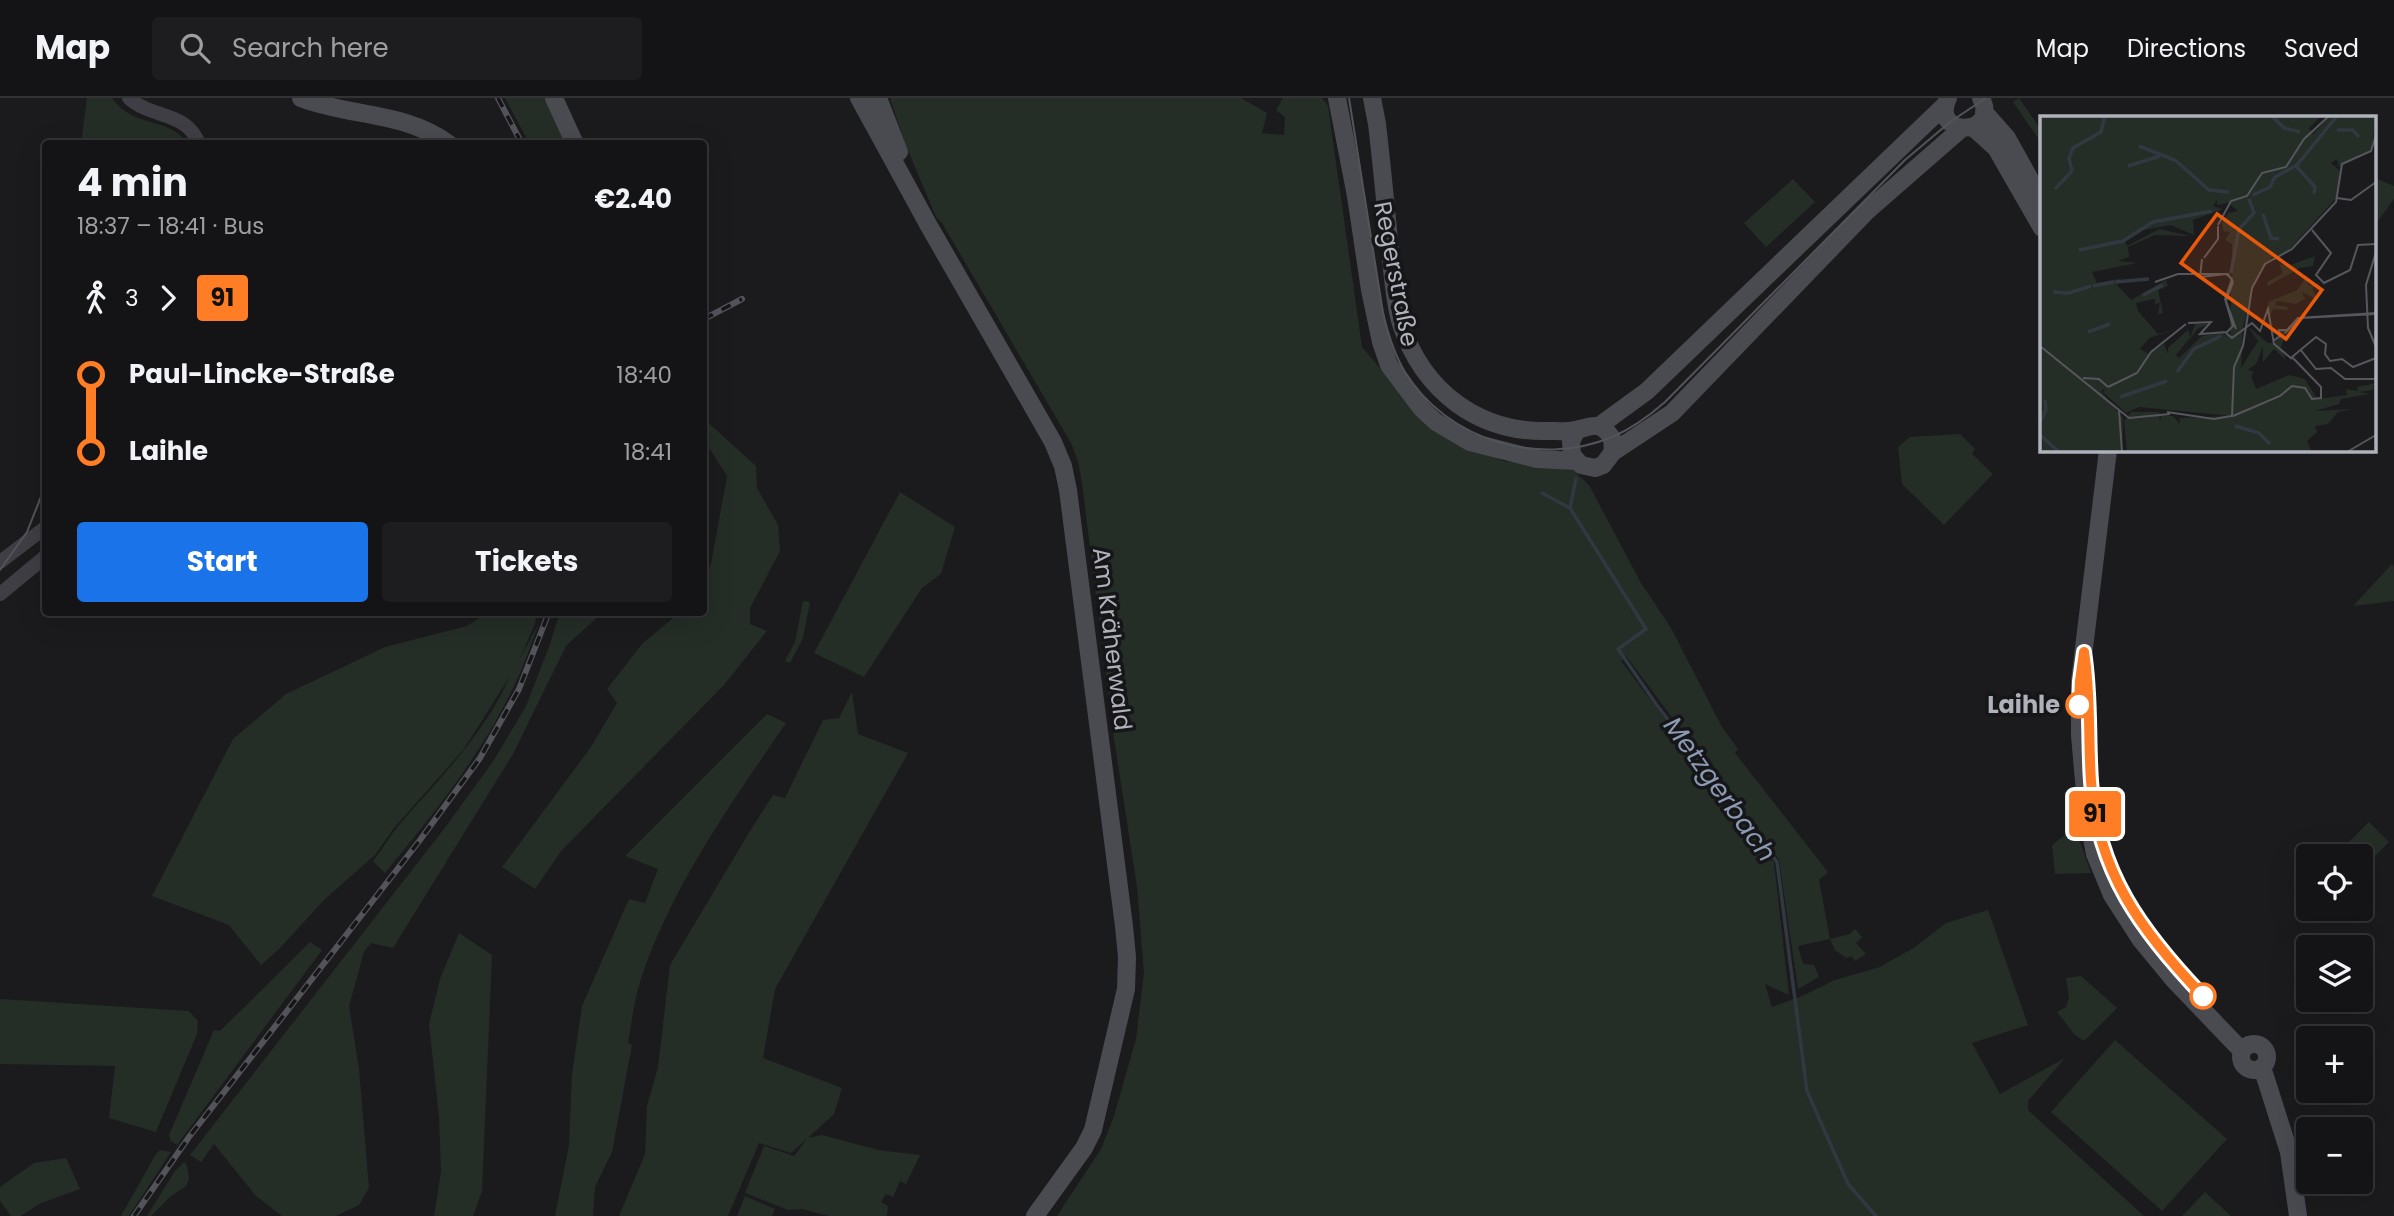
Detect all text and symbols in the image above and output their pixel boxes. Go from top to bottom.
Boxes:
search box [152,17,642,80]
text: Map [35,24,110,71]
icon: search [176,29,214,67]
text: Search here [232,30,389,66]
text: Map [2036,32,2089,65]
text: Directions [2127,32,2246,65]
text: Saved [2284,32,2359,65]
inset map [2040,116,2376,452]
text: 4 min [77,156,188,209]
text: €2.40 [595,181,672,217]
street label: Regerstraße [1366,199,1427,349]
text: 18:37 – 18:41 · Bus [77,210,264,242]
icon: walk [77,279,115,317]
icon: forward [149,279,187,317]
text: 91 [211,281,234,314]
text: 3 [125,282,139,314]
text: Paul-Lincke-Straße [129,356,395,392]
text: 18:40 [616,359,672,391]
text: Laihle [129,433,208,469]
text: 18:41 [623,436,672,468]
button: Start [77,522,368,602]
button: Tickets [382,522,672,602]
street label: Am Kräherwald [1085,546,1140,732]
place label: Laihle [1987,688,2060,721]
marker: Laihle [2066,692,2092,718]
water label: Metzgerbach [1655,709,1785,869]
line badge: 91 [2064,791,2126,837]
text: 91 [2083,797,2107,830]
map controls [2296,844,2373,1194]
button: locate [2296,844,2373,921]
button: layers [2296,935,2373,1012]
unlabelled marker [2190,983,2216,1009]
button: + [2296,1026,2373,1103]
button: − [2296,1117,2373,1194]

